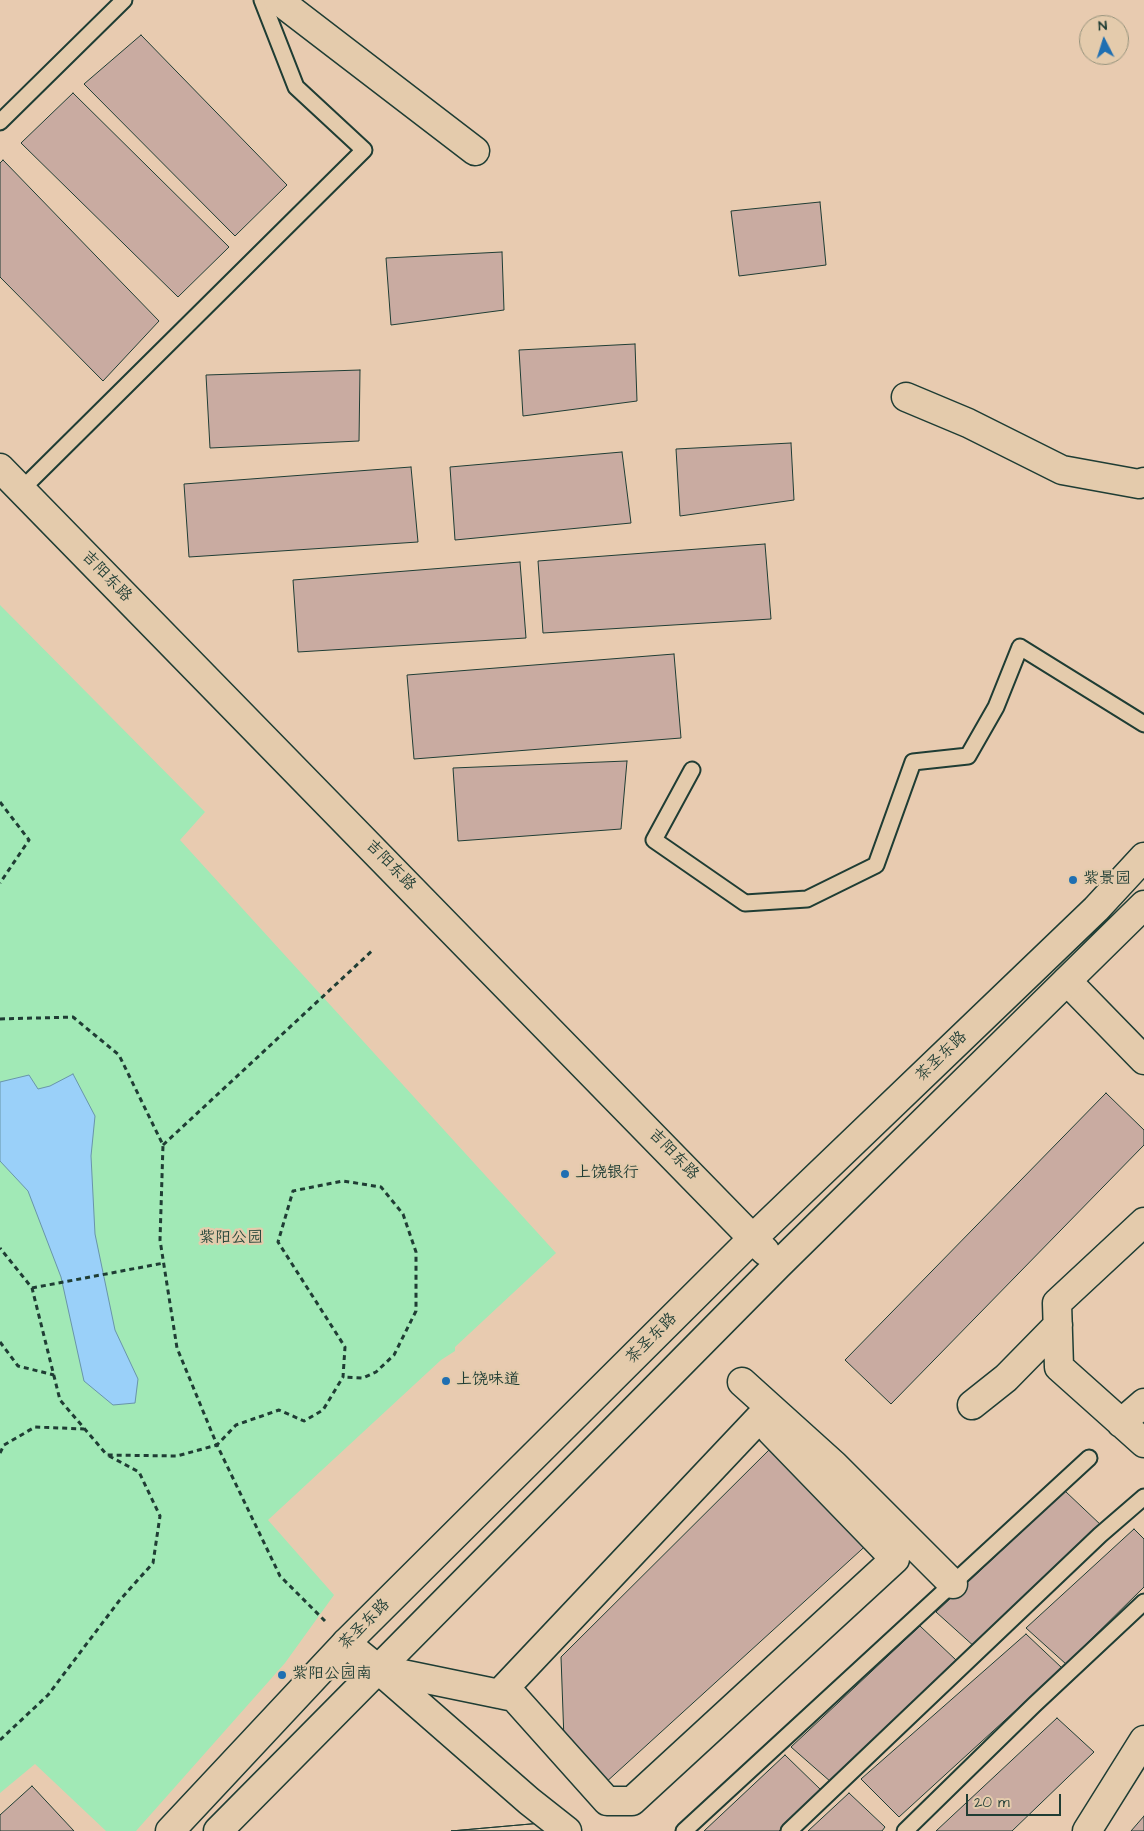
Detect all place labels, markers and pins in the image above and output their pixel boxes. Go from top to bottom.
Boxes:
place label: 紫景园 [1083,870,1131,890]
marker: 紫景园 [1067,874,1079,886]
place label: 上饶银行 [575,1164,639,1184]
marker: 上饶银行 [559,1168,571,1180]
place label: 上饶味道 [456,1371,520,1391]
marker: 上饶味道 [440,1375,452,1387]
place label: 紫阳公园南 [292,1665,372,1685]
marker: 紫阳公园南 [276,1669,288,1681]

